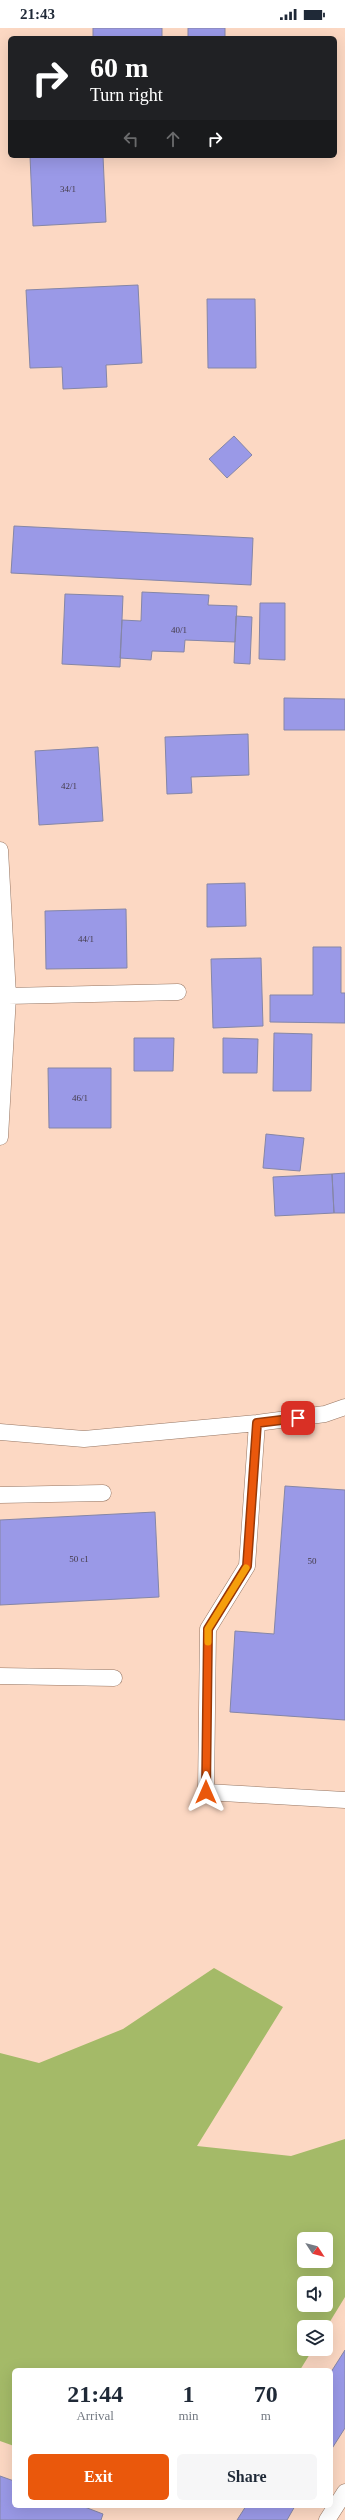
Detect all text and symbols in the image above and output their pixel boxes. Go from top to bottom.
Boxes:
text: 21:43 [20,6,55,22]
icon: right [24,52,76,104]
text: 60 m [90,52,148,83]
text: Turn right [90,85,163,105]
icon: left [120,128,142,150]
icon: ahead [162,128,184,150]
icon: right [204,128,226,150]
house number: 34/1 [60,184,76,194]
house number: 40/1 [171,625,187,635]
house number: 42/1 [61,781,77,791]
house number: 44/1 [78,934,94,944]
house number: 46/1 [72,1093,88,1103]
pin [281,1401,315,1435]
icon: arrive [287,1407,309,1429]
house number: 50 с1 [69,1554,89,1564]
house number: 50 [308,1556,317,1566]
position arrow [185,1771,227,1813]
north arrow [297,2232,333,2268]
map controls [297,2232,333,2356]
button: sound [297,2276,333,2312]
button: layers [297,2320,333,2356]
text: 21:44 [67,2381,123,2407]
text: 1 [182,2381,194,2407]
text: 70 [254,2381,278,2407]
text: Arrival [76,2408,114,2423]
text: min [178,2408,199,2423]
text: m [261,2408,271,2423]
button: Exit [28,2454,169,2500]
button: Share [177,2454,317,2500]

